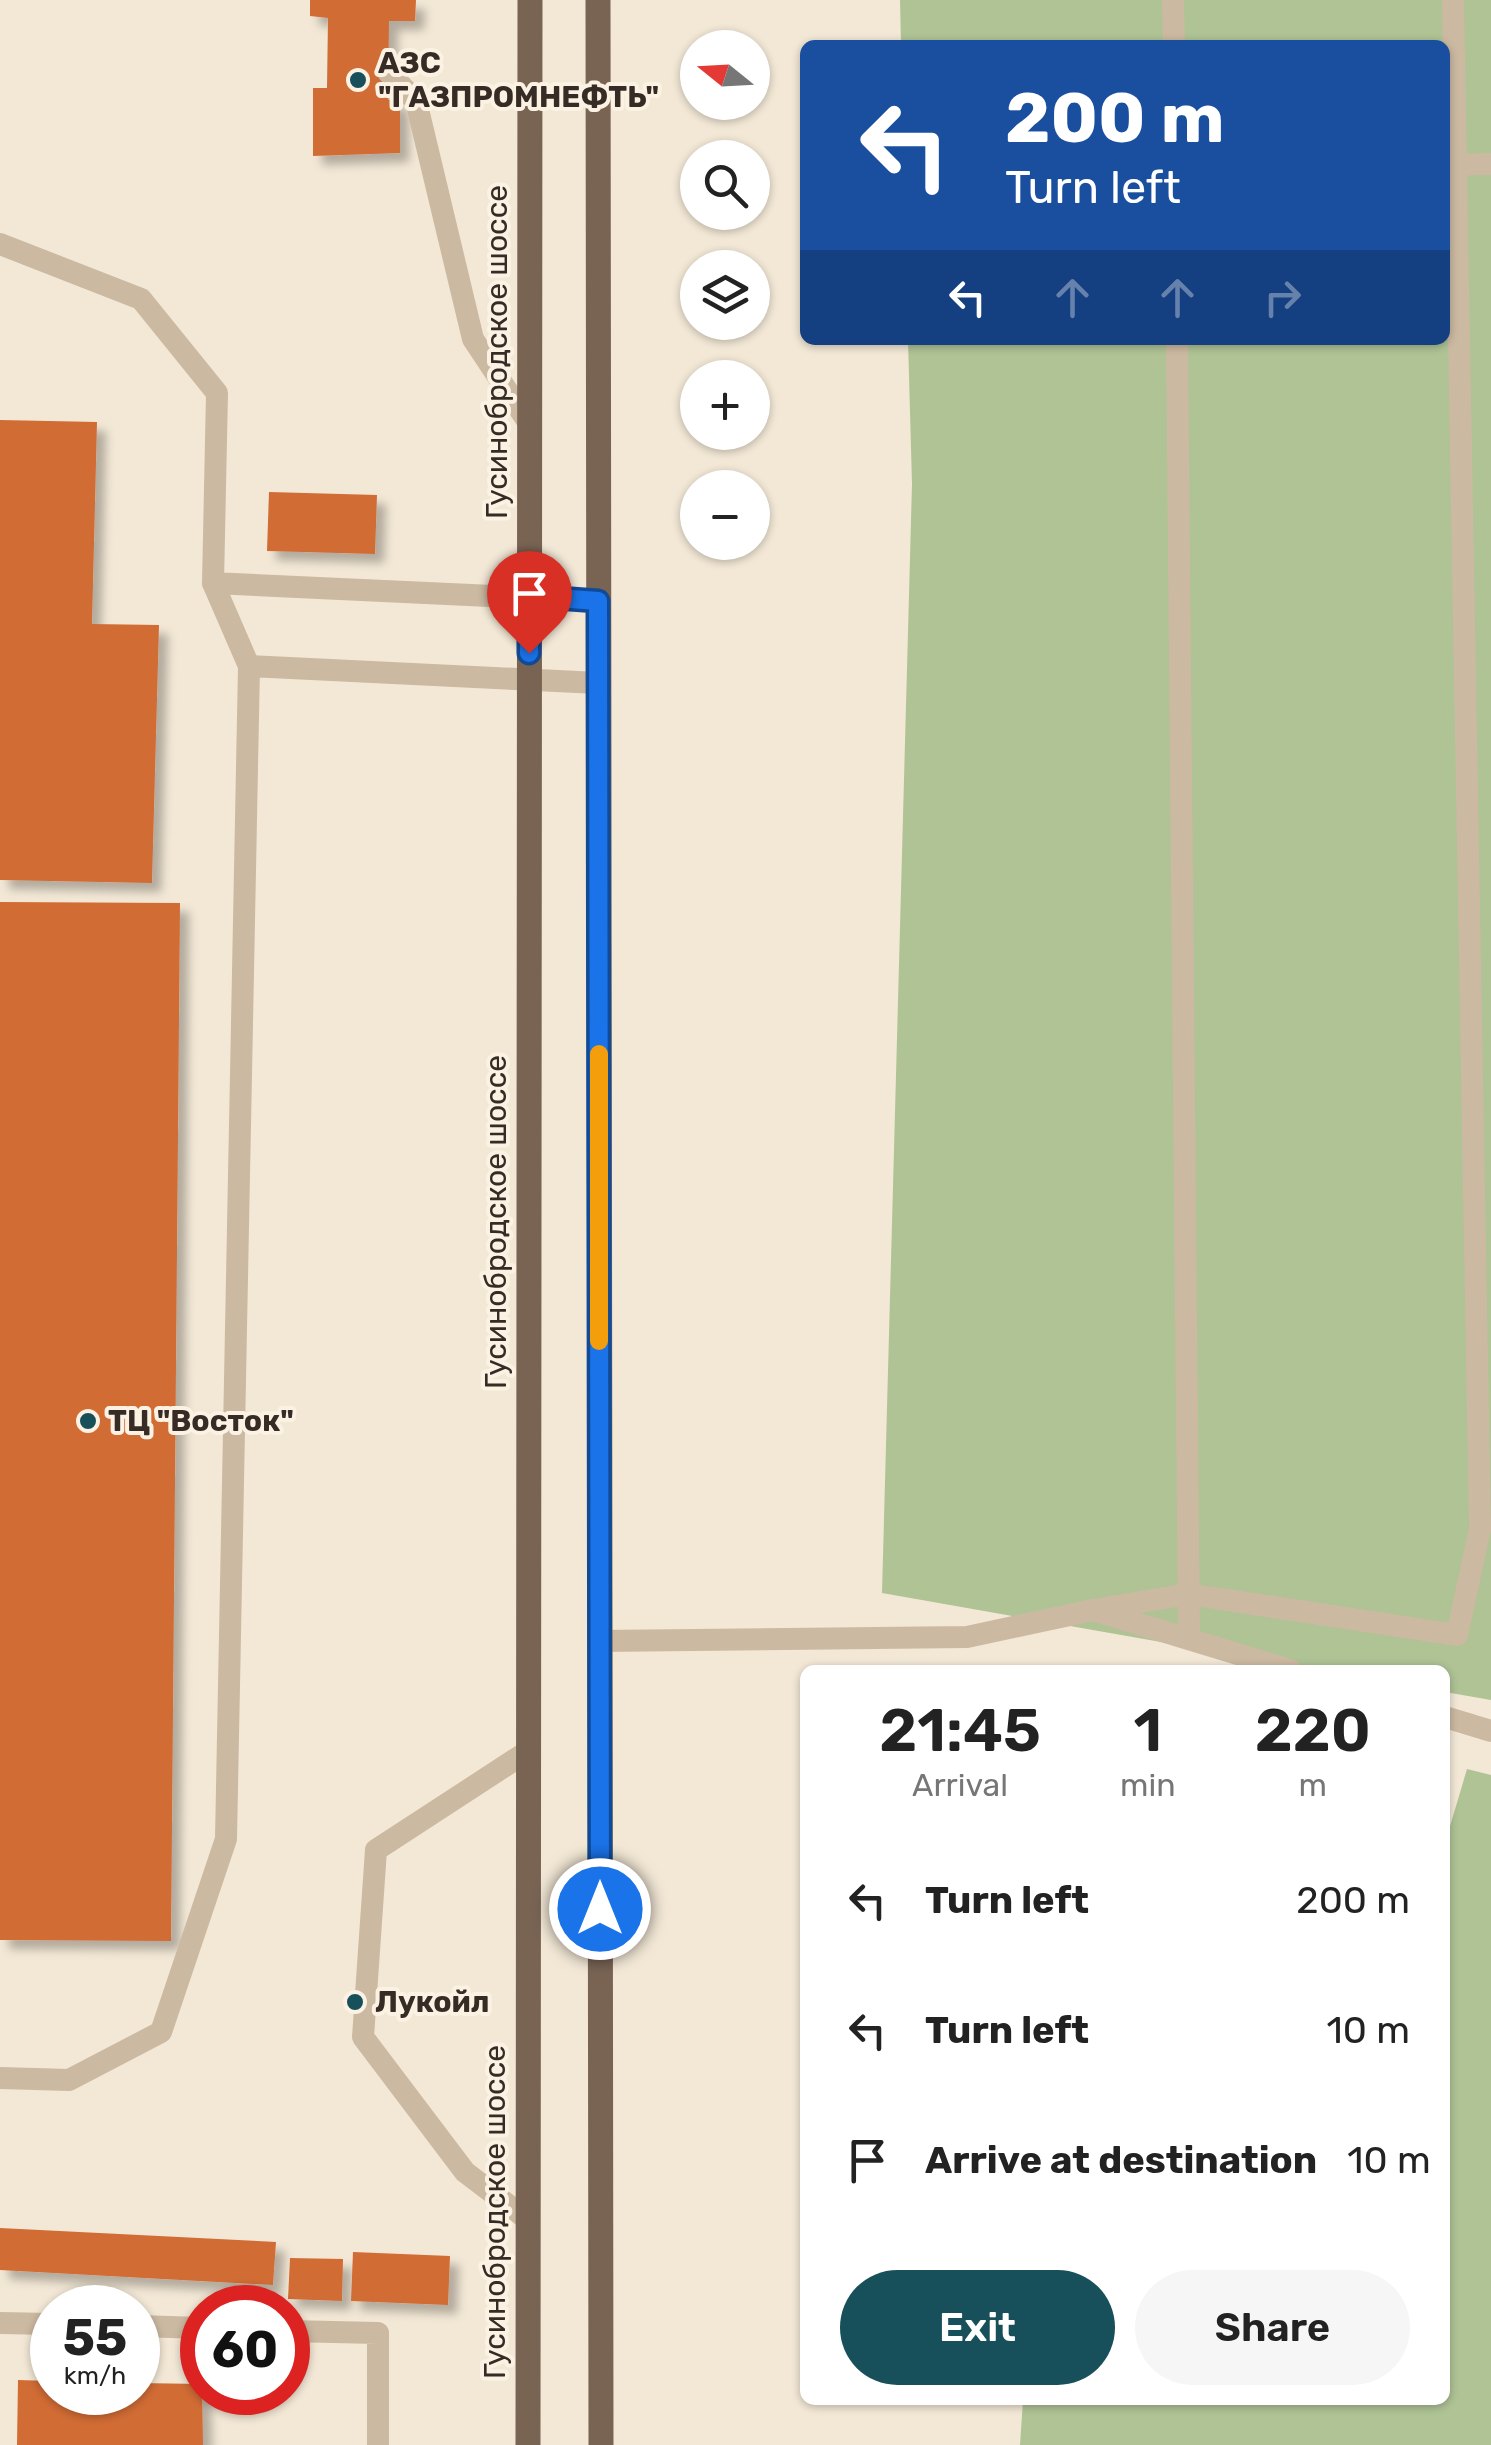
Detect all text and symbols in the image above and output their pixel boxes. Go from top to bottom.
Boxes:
north arrow [680,30,770,120]
map controls [680,30,770,560]
place label: АЗС "ГАЗПРОМНЕФТЬ" [378,45,659,115]
marker: АЗС "ГАЗПРОМНЕФТЬ" [347,69,369,91]
text: 200 m [1005,77,1225,160]
icon: left [840,80,970,210]
button: search [680,140,770,230]
text: Turn left [1005,161,1181,214]
street label: Гусинобродское шоссе [479,185,515,519]
button: layers [680,250,770,340]
icon: left [940,270,995,325]
icon: ahead [1045,270,1100,325]
icon: ahead [1150,270,1205,325]
icon: right [1255,270,1310,325]
button: + [680,360,770,450]
button: − [680,470,770,560]
pin [487,551,572,654]
icon: arrive [502,566,557,621]
street label: Гусинобродское шоссе [478,1055,514,1389]
place label: ТЦ "Восток" [108,1403,294,1439]
marker: ТЦ "Восток" [77,1410,99,1432]
text: 21:45 [879,1695,1041,1766]
text: 1 [1133,1695,1162,1766]
text: 220 [1255,1695,1371,1766]
text: Arrival [912,1766,1008,1804]
text: min [1120,1766,1176,1804]
text: m [1299,1766,1327,1804]
position arrow [548,1857,652,1961]
icon: left [840,1873,895,1928]
text: Turn left [925,1877,1089,1923]
text: 200 m [1296,1877,1410,1923]
place label: Лукойл [375,1984,489,2020]
marker: Лукойл [344,1991,366,2013]
icon: left [840,2003,895,2058]
text: Turn left [925,2007,1089,2053]
text: 10 m [1327,2007,1410,2053]
street label: Гусинобродское шоссе [477,2045,513,2379]
icon: arrive [840,2133,895,2188]
text: Arrive at destination [925,2137,1317,2183]
text: 10 m [1347,2137,1431,2183]
button: Exit [840,2270,1115,2385]
button: Share [1135,2270,1410,2385]
speed limit sign: 60 [180,2285,310,2415]
text: 55 [63,2308,127,2368]
text: km/h [64,2361,126,2390]

